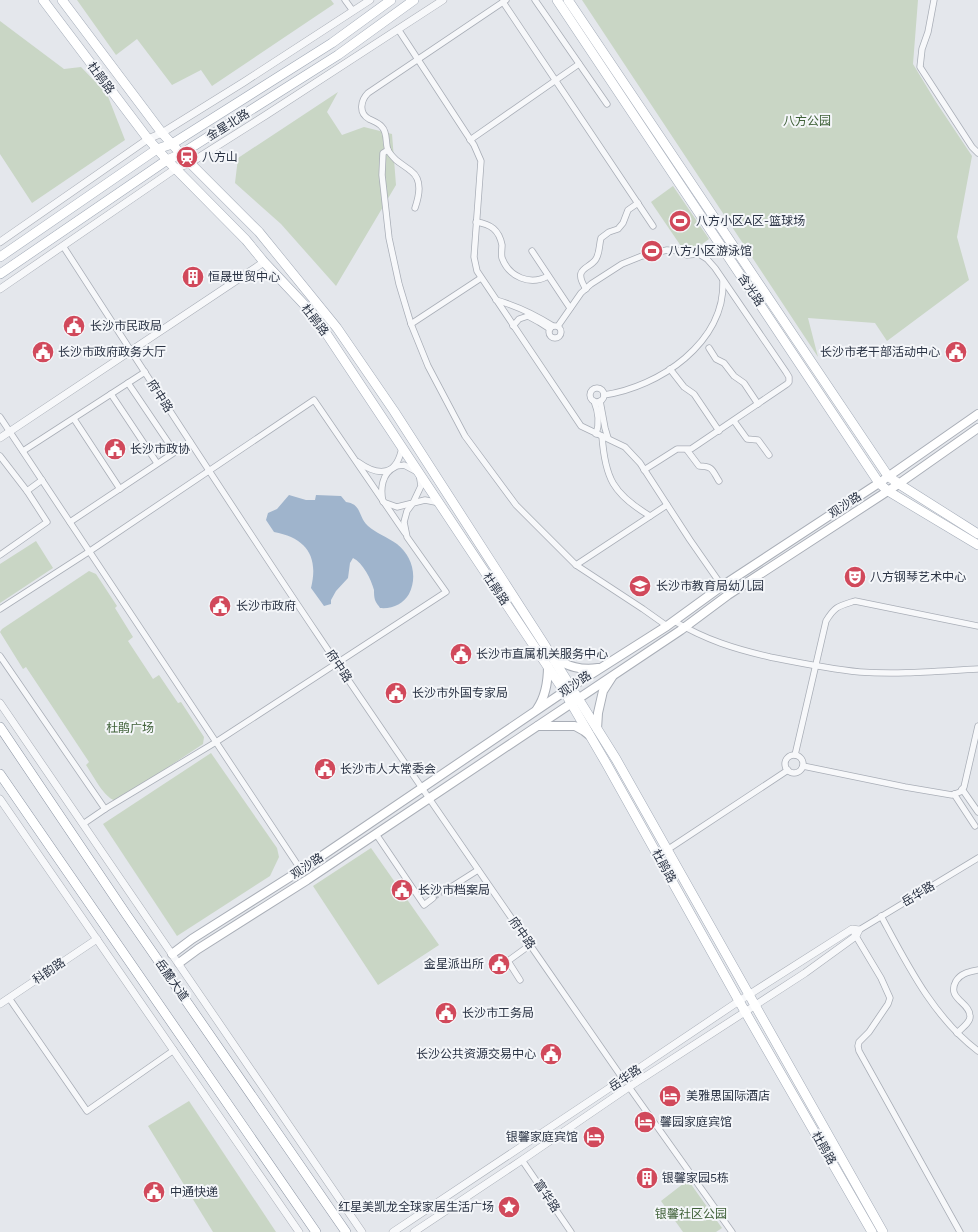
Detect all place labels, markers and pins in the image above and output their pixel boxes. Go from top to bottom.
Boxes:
station icon: 八方山 [174,144,200,170]
place label: 八方山 [202,150,238,164]
sports icon: 八方小区A区-篮球场 [667,208,693,234]
place label: 八方小区A区-篮球场 [696,214,805,228]
sports icon: 八方小区游泳馆 [639,238,665,264]
place label: 八方小区游泳馆 [668,244,752,258]
building icon: 恒晟世贸中心 [180,264,206,290]
place label: 恒晟世贸中心 [208,270,280,284]
public building icon: 长沙市民政局 [61,313,87,339]
place label: 长沙市民政局 [90,319,162,333]
public building icon: 长沙市政府政务大厅 [30,339,56,365]
public building icon: 长沙市老干部活动中心 [943,339,969,365]
place label: 长沙市政府政务大厅 [58,345,166,359]
place label: 长沙市老干部活动中心 [820,345,940,359]
public building icon: 长沙市政协 [102,436,128,462]
place label: 长沙市政协 [130,442,190,456]
theatre icon: 八方钢琴艺术中心 [842,564,868,590]
place label: 八方钢琴艺术中心 [870,570,966,584]
school or university icon: 长沙市教育局幼儿园 [627,573,653,599]
place label: 长沙市教育局幼儿园 [656,579,764,593]
public building icon: 长沙市政府 [207,593,233,619]
place label: 长沙市政府 [236,599,296,613]
public building icon: 长沙市直属机关服务中心 [448,641,474,667]
place label: 长沙市直属机关服务中心 [476,647,608,661]
public building icon: 长沙市外国专家局 [383,680,409,706]
place label: 长沙市外国专家局 [412,686,508,700]
public building icon: 长沙市人大常委会 [312,756,338,782]
place label: 长沙市人大常委会 [340,762,436,776]
public building icon: 长沙市档案局 [389,877,415,903]
place label: 长沙市档案局 [418,883,490,897]
public building icon: 金星派出所 [486,951,512,977]
place label: 金星派出所 [424,957,484,971]
public building icon: 长沙市工务局 [433,1000,459,1026]
place label: 长沙市工务局 [462,1006,534,1020]
public building icon: 长沙公共资源交易中心 [538,1041,564,1067]
place label: 长沙公共资源交易中心 [416,1047,536,1061]
hotel icon: 美雅思国际酒店 [657,1083,683,1109]
place label: 美雅思国际酒店 [686,1089,770,1103]
hotel icon: 馨园家庭宾馆 [632,1109,658,1135]
place label: 馨园家庭宾馆 [660,1115,732,1129]
hotel icon: 银馨家庭宾馆 [581,1124,607,1150]
place label: 银馨家庭宾馆 [506,1130,578,1144]
building icon: 银馨家园5栋 [634,1165,660,1191]
place label: 银馨家园5栋 [662,1171,729,1185]
public building icon: 中通快递 [141,1179,167,1205]
place label: 中通快递 [170,1185,218,1199]
place icon: 红星美凯龙全球家居生活广场 [496,1194,522,1220]
place label: 红星美凯龙全球家居生活广场 [338,1200,494,1214]

